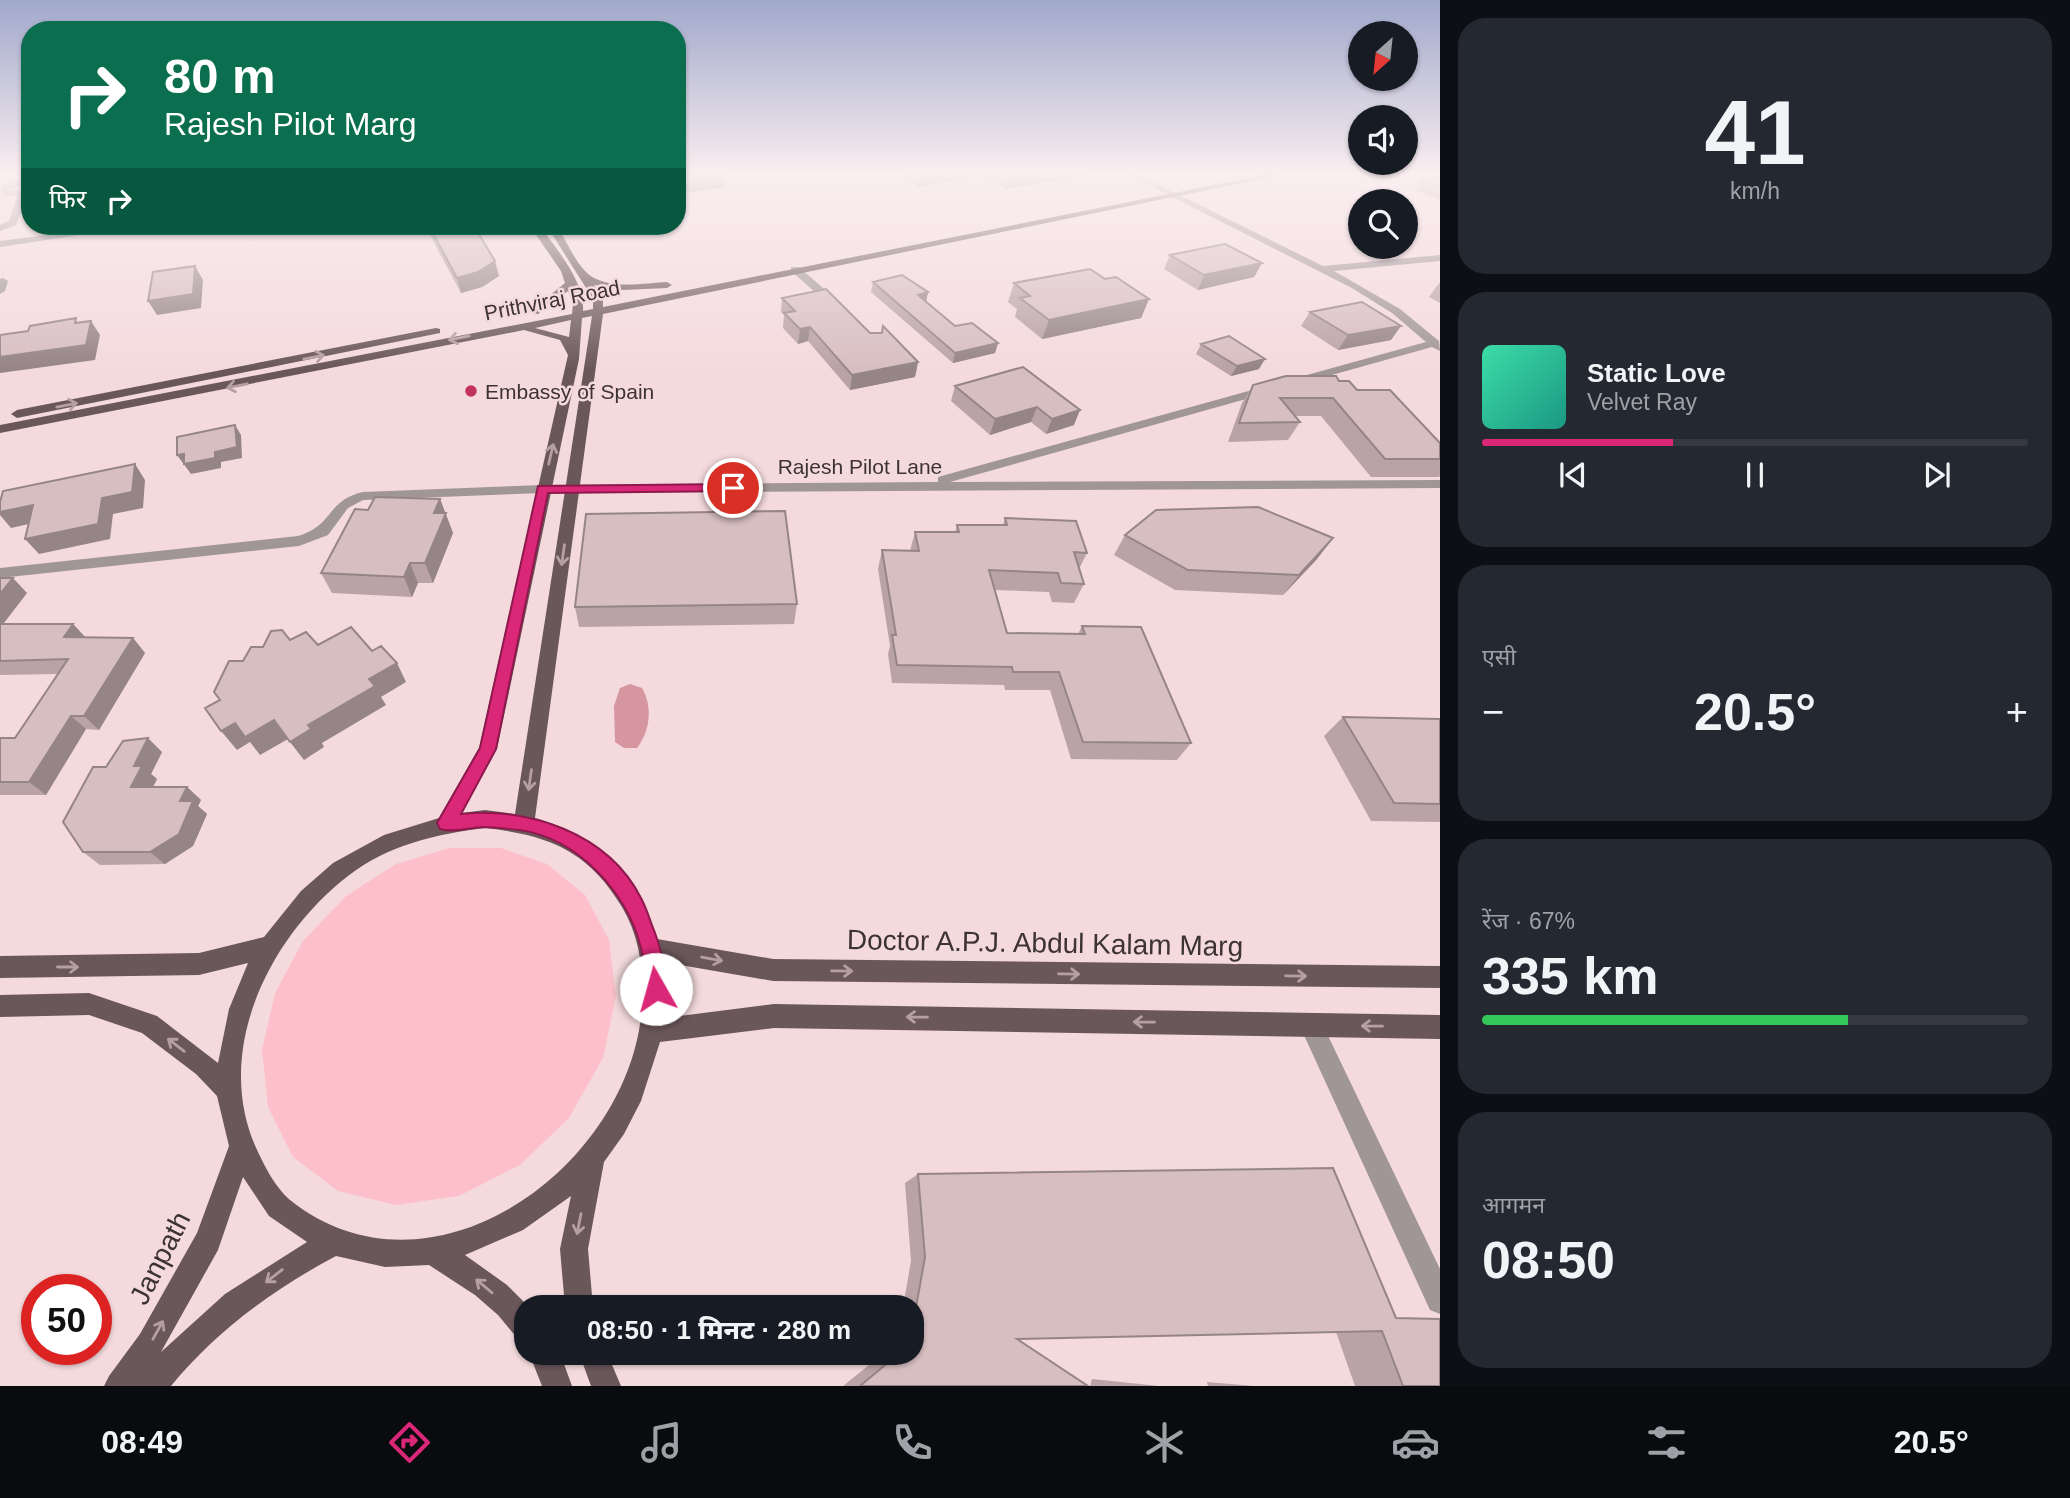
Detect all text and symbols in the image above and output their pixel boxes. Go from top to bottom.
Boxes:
north arrow [1348,21,1418,91]
map controls [1348,21,1418,259]
icon: right [49,49,140,140]
text: 80 m [164,49,276,103]
text: 41 [1704,82,1806,183]
button: sound [1348,105,1418,175]
text: Rajesh Pilot Marg [164,106,417,142]
text: km/h [1730,178,1780,204]
icon: right [100,182,138,220]
text: फिर [49,184,86,214]
button: search [1348,189,1418,259]
street label: Prithviraj Road [482,276,622,324]
one-way arrow [448,332,471,346]
one-way arrow [302,349,325,363]
text: Static Love [1587,358,1726,388]
one-way arrow [226,380,249,394]
place label: Embassy of Spain [485,380,654,403]
marker: Embassy of Spain [463,383,479,399]
text: Velvet Ray [1587,389,1697,415]
one-way arrow [55,397,78,411]
one-way arrow [545,443,558,466]
street label: Rajesh Pilot Lane [778,455,942,478]
icon: previous [1554,456,1592,494]
icon: pause [1736,456,1774,494]
icon: next [1918,456,1956,494]
pin [703,458,763,518]
icon: arrive [714,469,752,507]
one-way arrow [556,543,569,565]
text: एसी [1482,644,1516,670]
text: 20.5° [1694,683,1816,741]
text: − [1482,691,1504,733]
text: + [2006,691,2028,733]
one-way arrow [523,768,536,791]
text: रेंज · 67% [1482,908,1575,934]
street label: Doctor A.P.J. Abdul Kalam Marg [847,924,1243,962]
text: 335 km [1482,947,1658,1005]
position arrow [619,952,693,1026]
one-way arrow [700,953,723,967]
one-way arrow [56,960,79,974]
one-way arrow [830,964,853,978]
one-way arrow [1057,967,1080,981]
one-way arrow [1285,969,1308,983]
one-way arrow [906,1010,929,1024]
one-way arrow [1133,1015,1156,1028]
one-way arrow [1361,1019,1384,1033]
one-way arrow [168,1037,186,1053]
text: आगमन [1482,1192,1545,1218]
street label: Janpath [124,1207,196,1309]
one-way arrow [572,1212,586,1235]
text: 08:50 [1482,1231,1615,1289]
one-way arrow [265,1268,283,1284]
speed limit sign: 50 [21,1274,112,1365]
one-way arrow [475,1278,493,1294]
text: 08:50 · 1 मिनट · 280 m [587,1315,851,1345]
one-way arrow [152,1320,165,1341]
icon: directions [385,1418,434,1467]
icon: music [637,1418,686,1467]
icon: phone [888,1418,937,1467]
icon: climate [1140,1418,1189,1467]
icon: car [1391,1418,1440,1467]
icon: filters [1642,1418,1691,1467]
text: 08:49 [101,1424,183,1460]
text: 20.5° [1894,1424,1969,1460]

